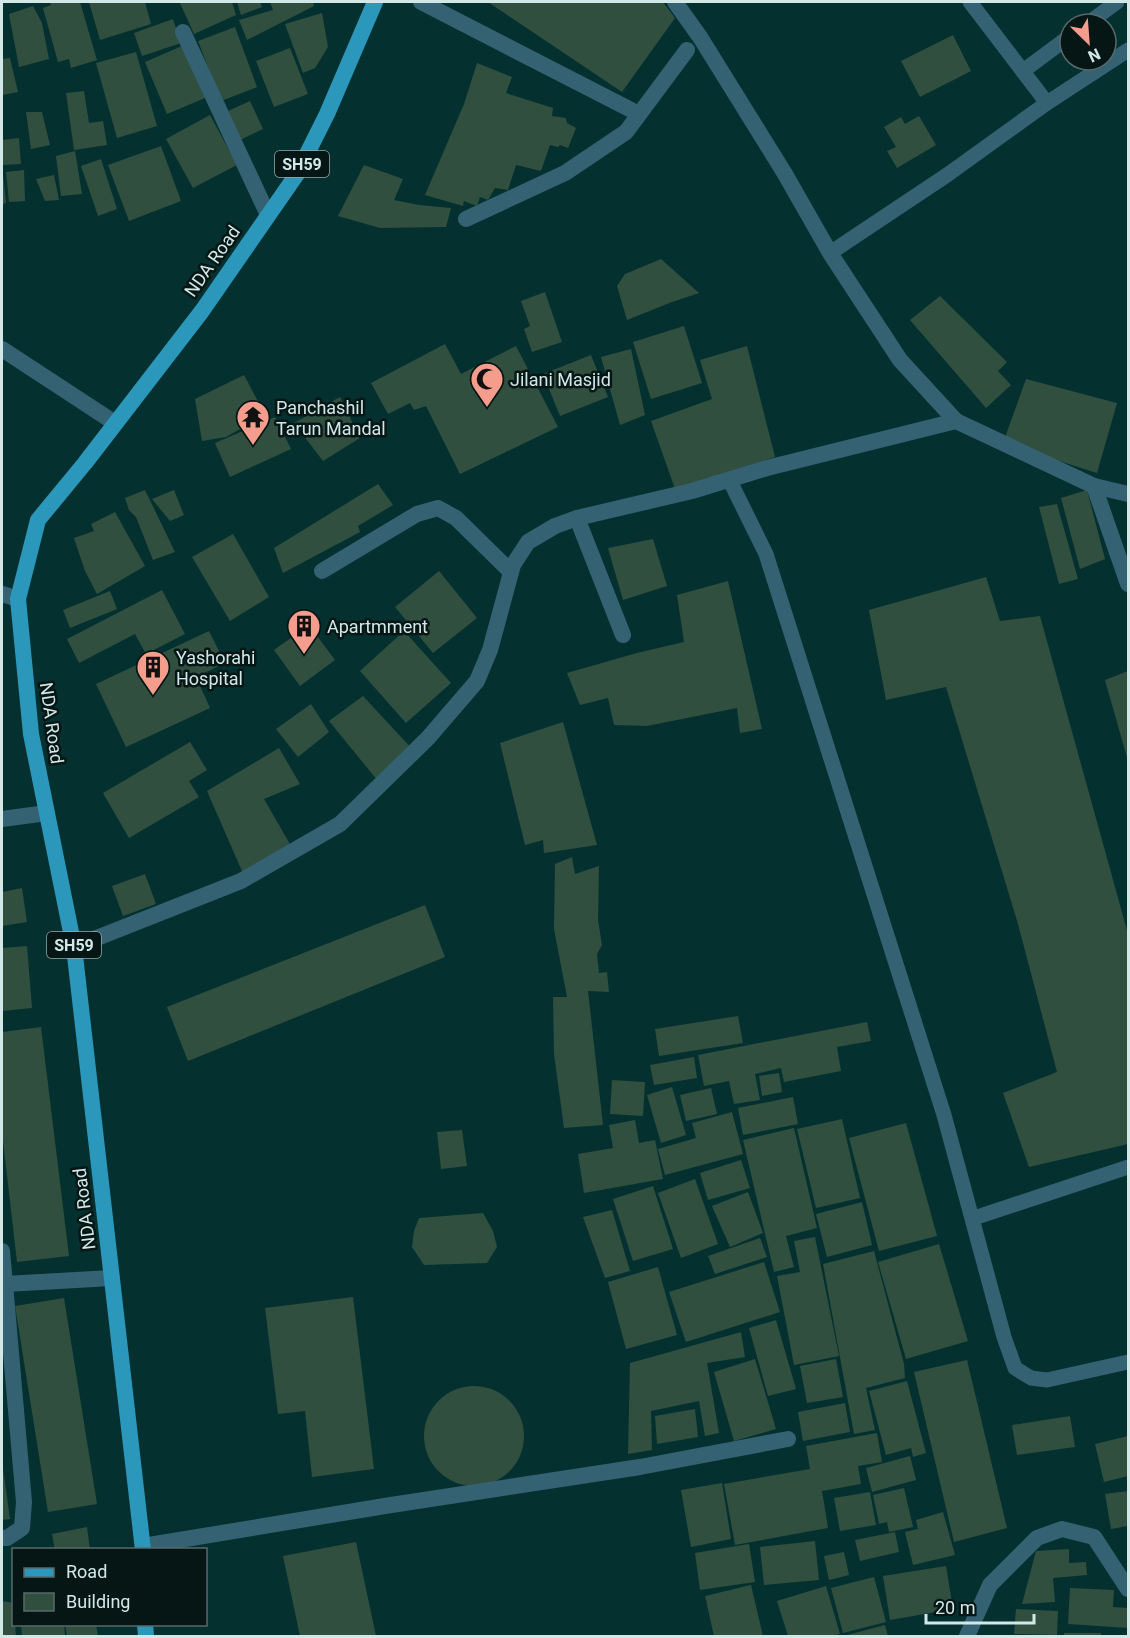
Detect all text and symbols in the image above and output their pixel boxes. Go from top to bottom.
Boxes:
north arrow [1058,12,1118,72]
text: N [1085,44,1103,66]
road number: SH59 [275,151,329,177]
street label: NDA Road [180,221,244,301]
mosque icon: Jilani Masjid [469,361,505,408]
place label: Jilani Masjid [510,369,611,390]
place label: Panchashil Tarun Mandal [276,397,386,439]
temple icon: Panchashil Tarun Mandal [235,399,271,446]
building icon: Apartmment [286,608,322,655]
place label: Apartmment [327,616,428,637]
place label: Yashorahi Hospital [176,647,255,689]
building icon: Yashorahi Hospital [135,649,171,696]
street label: NDA Road [36,681,68,765]
road number: SH59 [47,932,101,958]
street label: NDA Road [69,1167,99,1251]
legend [12,1548,207,1626]
text: Road [66,1561,107,1582]
scale bar [926,1587,1034,1625]
text: Building [66,1591,130,1612]
text: 20 m [935,1597,975,1618]

